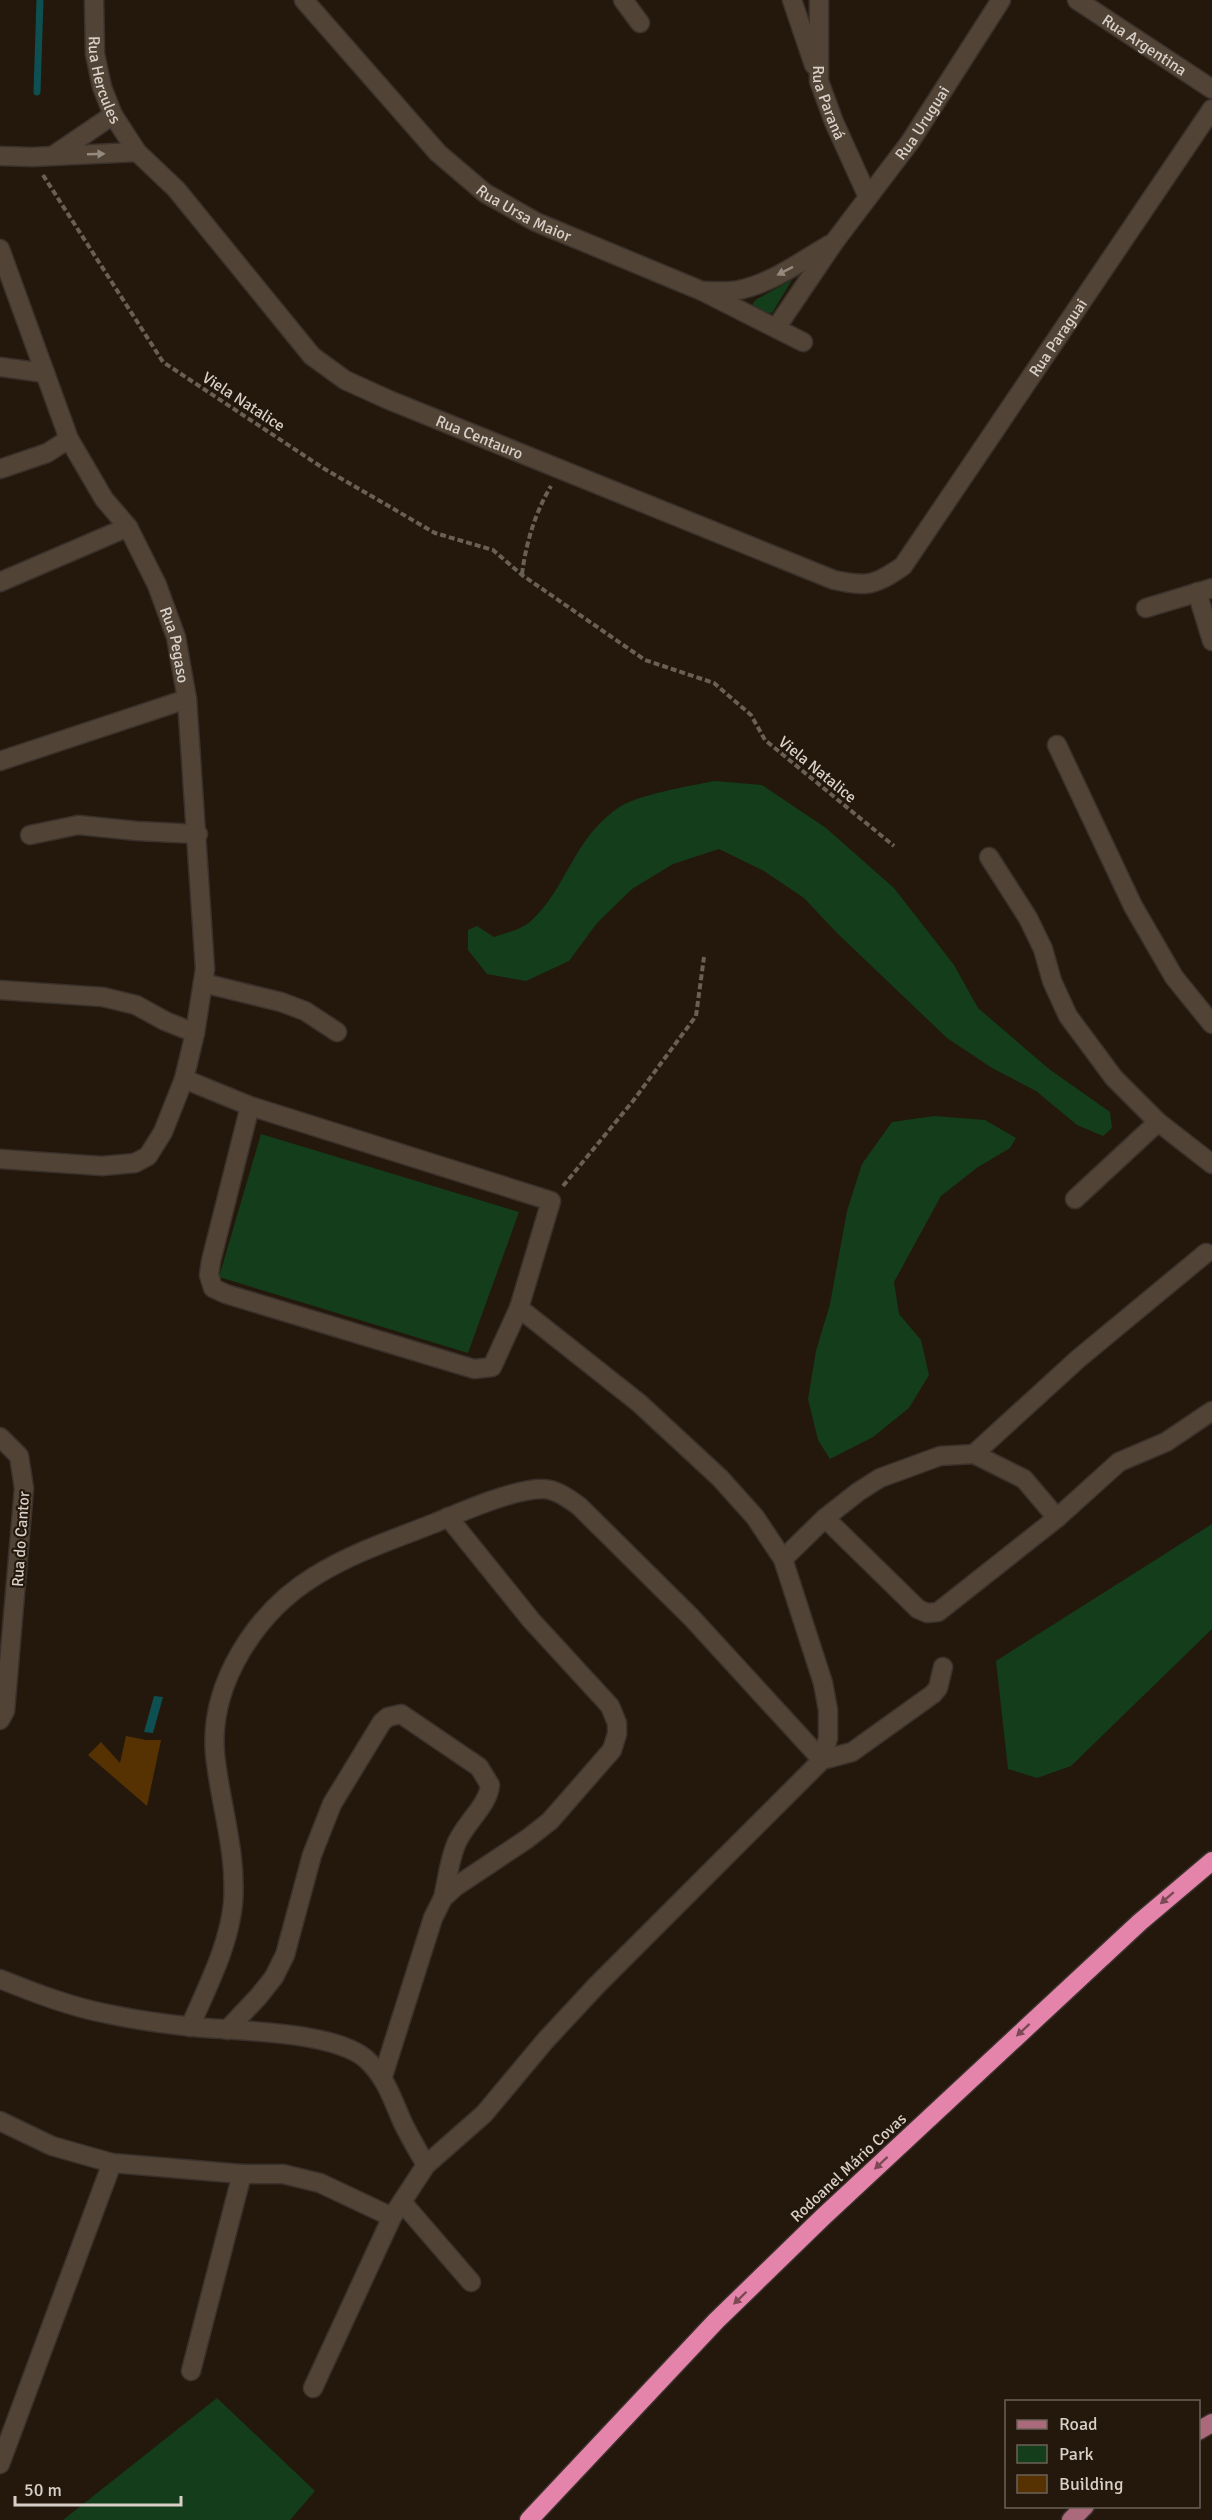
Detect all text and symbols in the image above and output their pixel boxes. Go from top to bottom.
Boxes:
street label: Rua Argentina [1098,10,1190,81]
street label: Rua Hercules [84,36,125,128]
street label: Rua Paraná [808,65,850,143]
street label: Rua Uruguai [891,82,954,164]
one-way arrow [86,149,105,158]
street label: Rua Ursa Maior [471,181,574,247]
one-way arrow [776,266,793,276]
street label: Rua Paraguai [1025,295,1092,381]
street label: Viela Natalice [198,368,289,436]
street label: Rua Centauro [433,411,526,464]
street label: Rua Pegaso [155,604,193,685]
street label: Viela Natalice [774,732,861,807]
street label: Rua do Cantor [8,1490,34,1588]
one-way arrow [1159,1892,1175,1905]
one-way arrow [1016,2023,1031,2037]
street label: Rodoanel Mário Covas [787,2109,911,2227]
one-way arrow [873,2156,888,2170]
one-way arrow [733,2290,747,2304]
legend [1005,2400,1200,2508]
text: Road [1059,2413,1098,2435]
text: Park [1059,2443,1094,2465]
scale bar [15,2469,182,2507]
text: Building [1059,2473,1123,2495]
text: 50 m [24,2479,62,2501]

